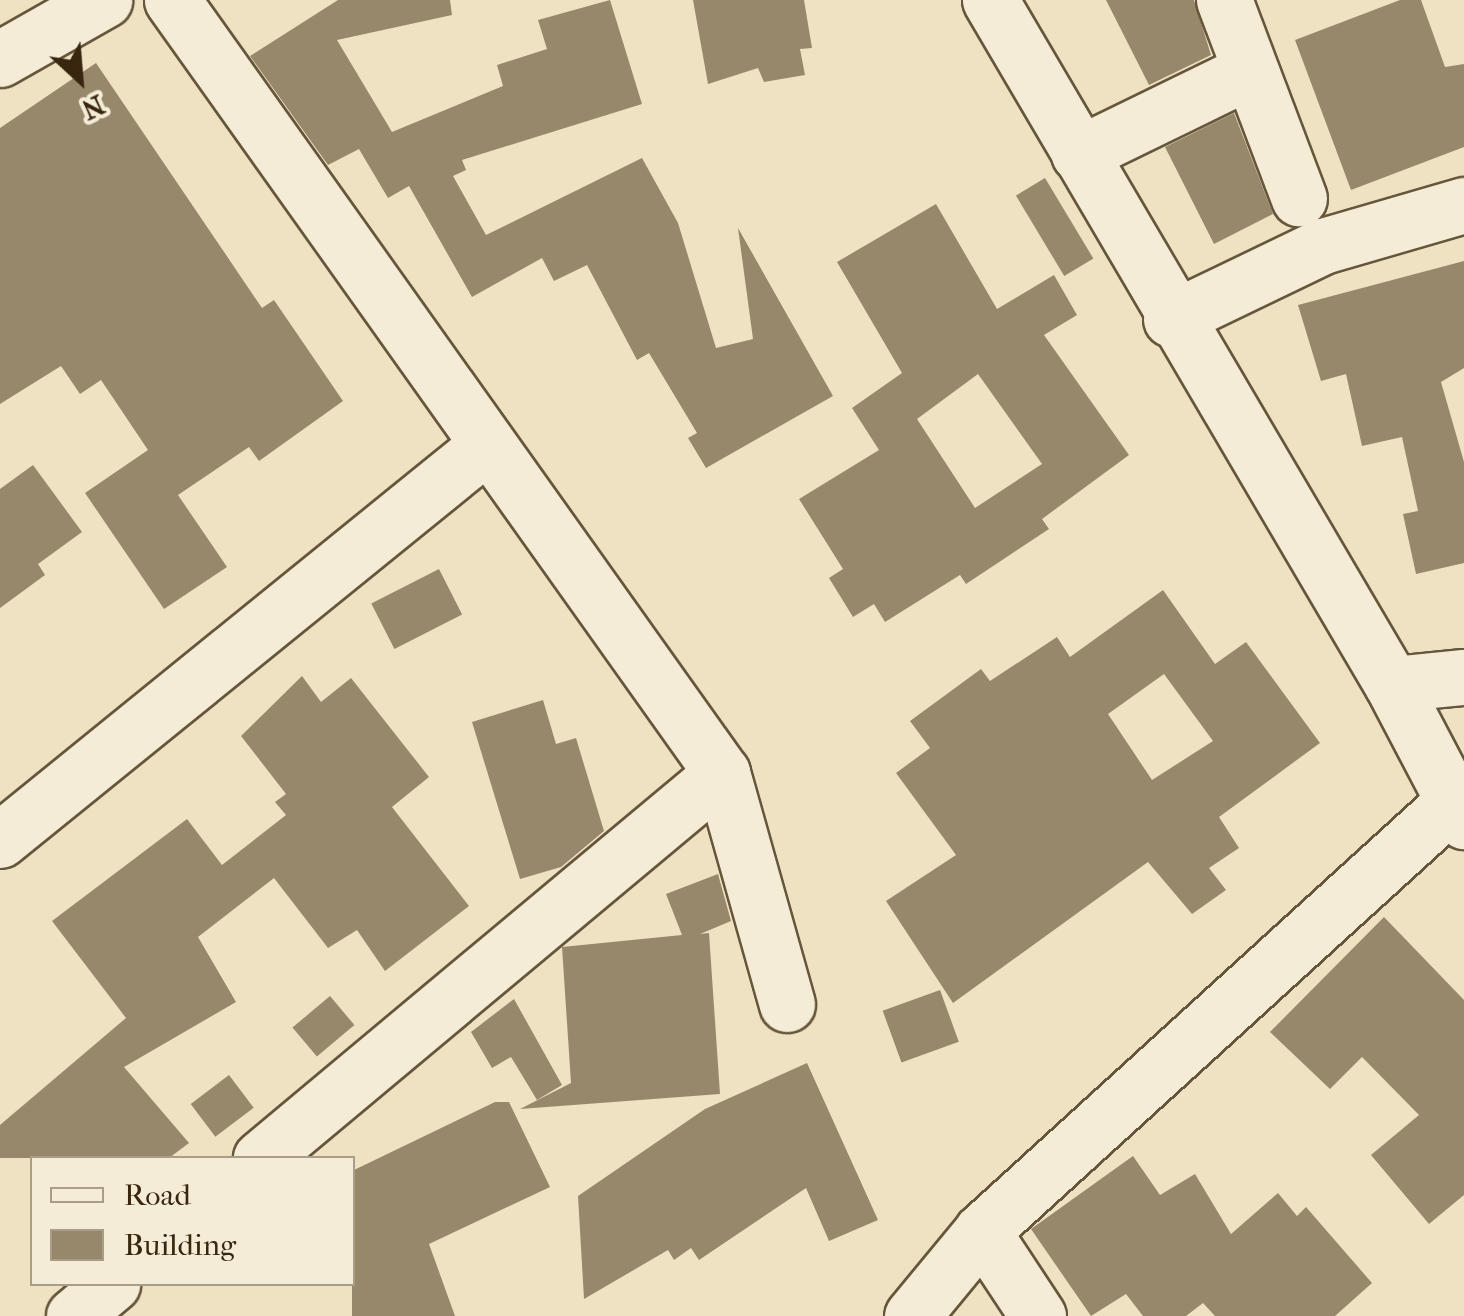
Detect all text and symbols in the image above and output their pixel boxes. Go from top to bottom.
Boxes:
north arrow [30,30,130,130]
text: N [77,88,110,127]
legend [30,1156,355,1286]
text: Road [124,1178,191,1213]
text: Building [124,1228,236,1263]

